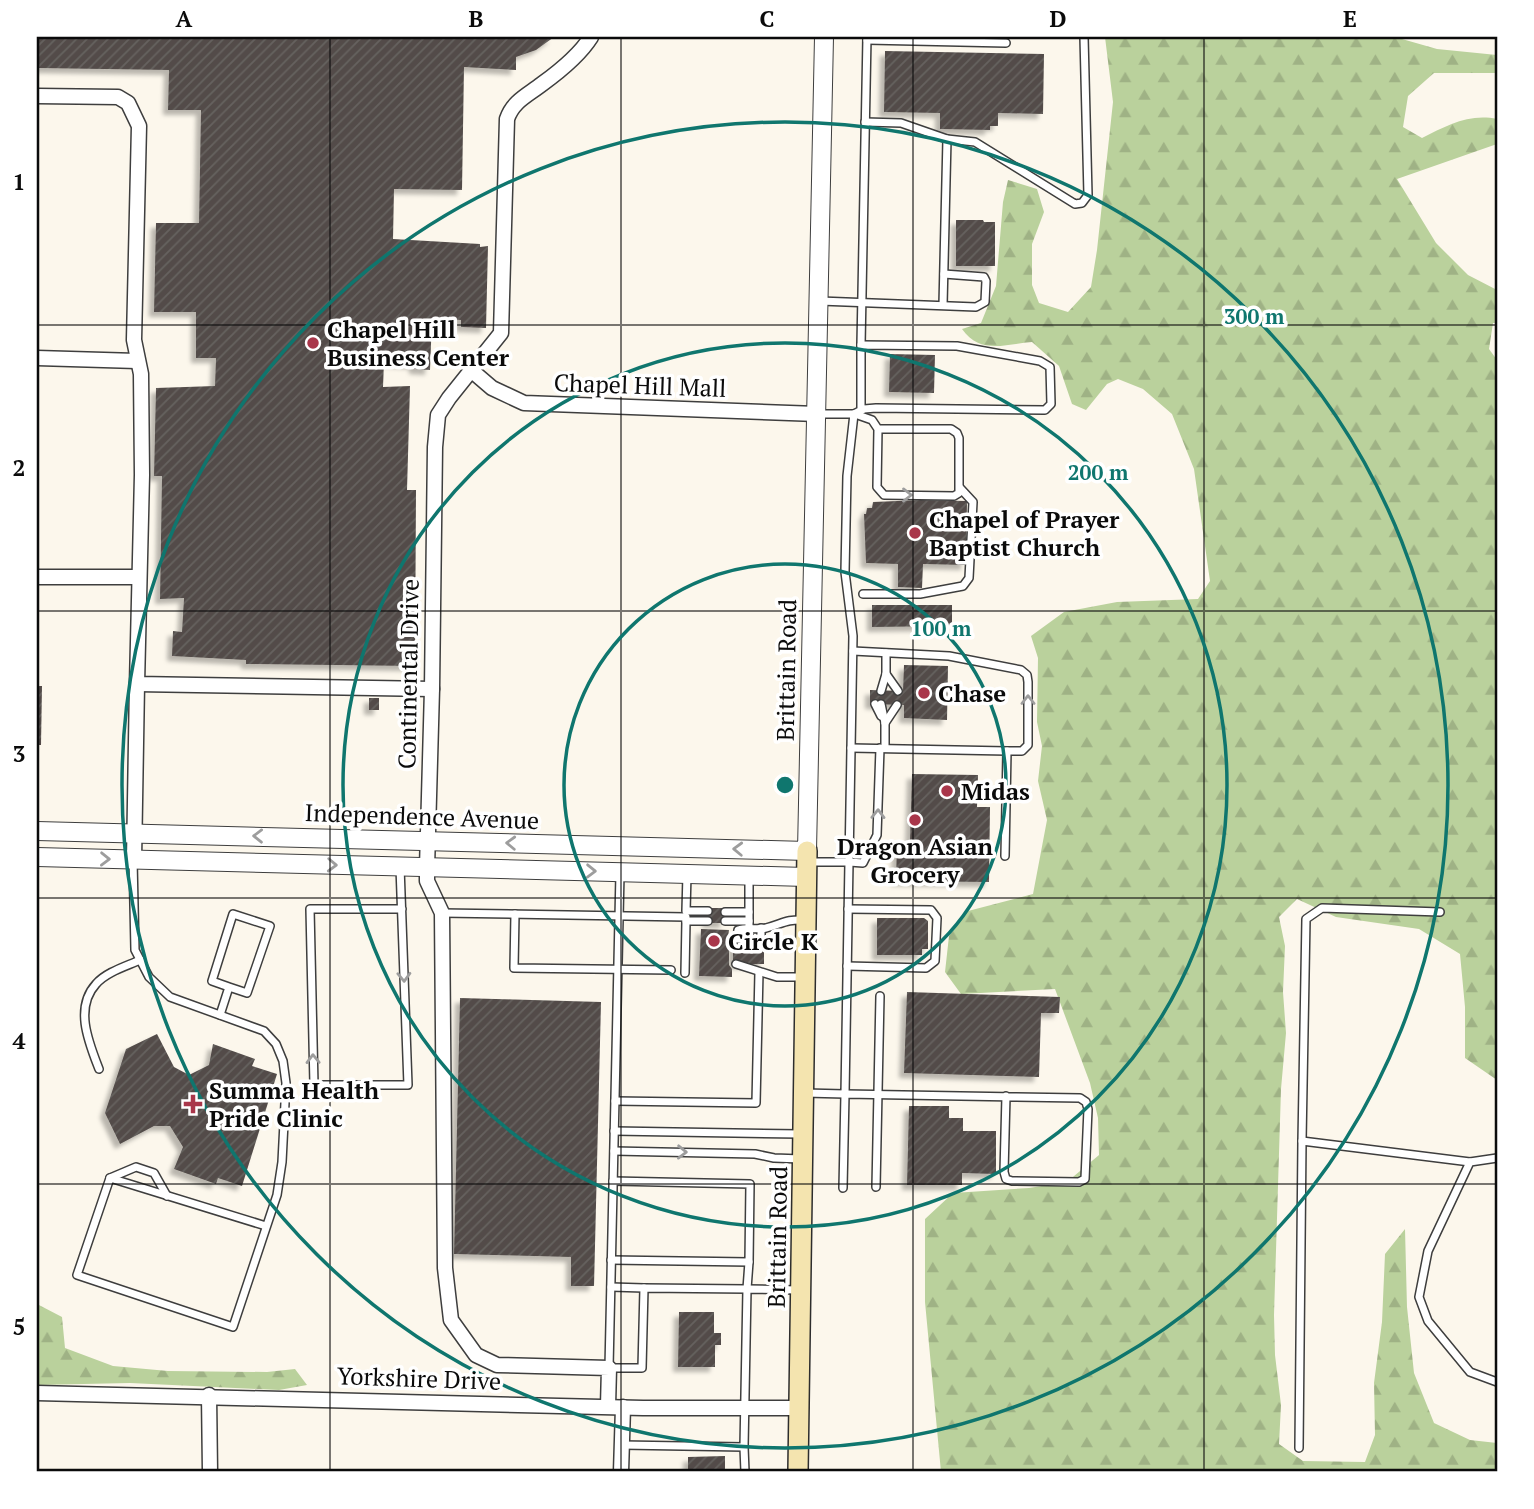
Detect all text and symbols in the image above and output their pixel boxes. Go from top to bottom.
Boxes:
text: A [176,3,193,34]
text: B [469,3,484,34]
text: C [760,3,775,34]
text: D [1050,3,1067,34]
text: E [1343,3,1357,34]
text: 1 [13,166,26,197]
text: 300 m [1224,302,1285,330]
place label: Chapel Hill Business Center [327,313,510,373]
marker: Chapel Hill Business Center [305,335,321,351]
street label: Chapel Hill Mall [553,366,727,404]
text: 2 [13,452,26,483]
text: 200 m [1068,458,1129,486]
one-way arrow [902,488,913,503]
place label: Chapel of Prayer Baptist Church [929,503,1120,563]
marker: Chapel of Prayer Baptist Church [907,525,923,541]
street label: Continental Drive [390,579,426,769]
street label: Brittain Road [769,599,803,741]
text: 100 m [911,614,972,642]
place label: Chase [938,677,1006,709]
marker: Chase [916,685,932,701]
one-way arrow [1020,694,1036,705]
text: 3 [13,738,26,769]
centre of rings [773,773,797,797]
place label: Midas [961,775,1030,807]
marker: Midas [939,783,955,799]
street label: Independence Avenue [304,796,540,836]
one-way arrow [870,808,886,819]
marker: Dragon Asian Grocery [907,812,923,828]
one-way arrow [252,829,263,844]
place label: Dragon Asian Grocery [837,830,994,890]
one-way arrow [505,835,516,851]
one-way arrow [733,841,743,857]
one-way arrow [100,851,111,867]
one-way arrow [327,857,338,872]
one-way arrow [586,864,597,879]
place label: Circle K [728,925,819,957]
marker: Circle K [706,933,722,949]
one-way arrow [397,972,412,983]
text: 4 [13,1025,26,1056]
one-way arrow [305,1054,321,1064]
place label: Summa Health Pride Clinic [209,1074,380,1134]
marker: Summa Health Pride Clinic [183,1094,203,1114]
one-way arrow [677,1144,688,1160]
street label: Brittain Road [760,1166,794,1308]
text: 5 [13,1311,26,1342]
street label: Yorkshire Drive [336,1359,502,1397]

